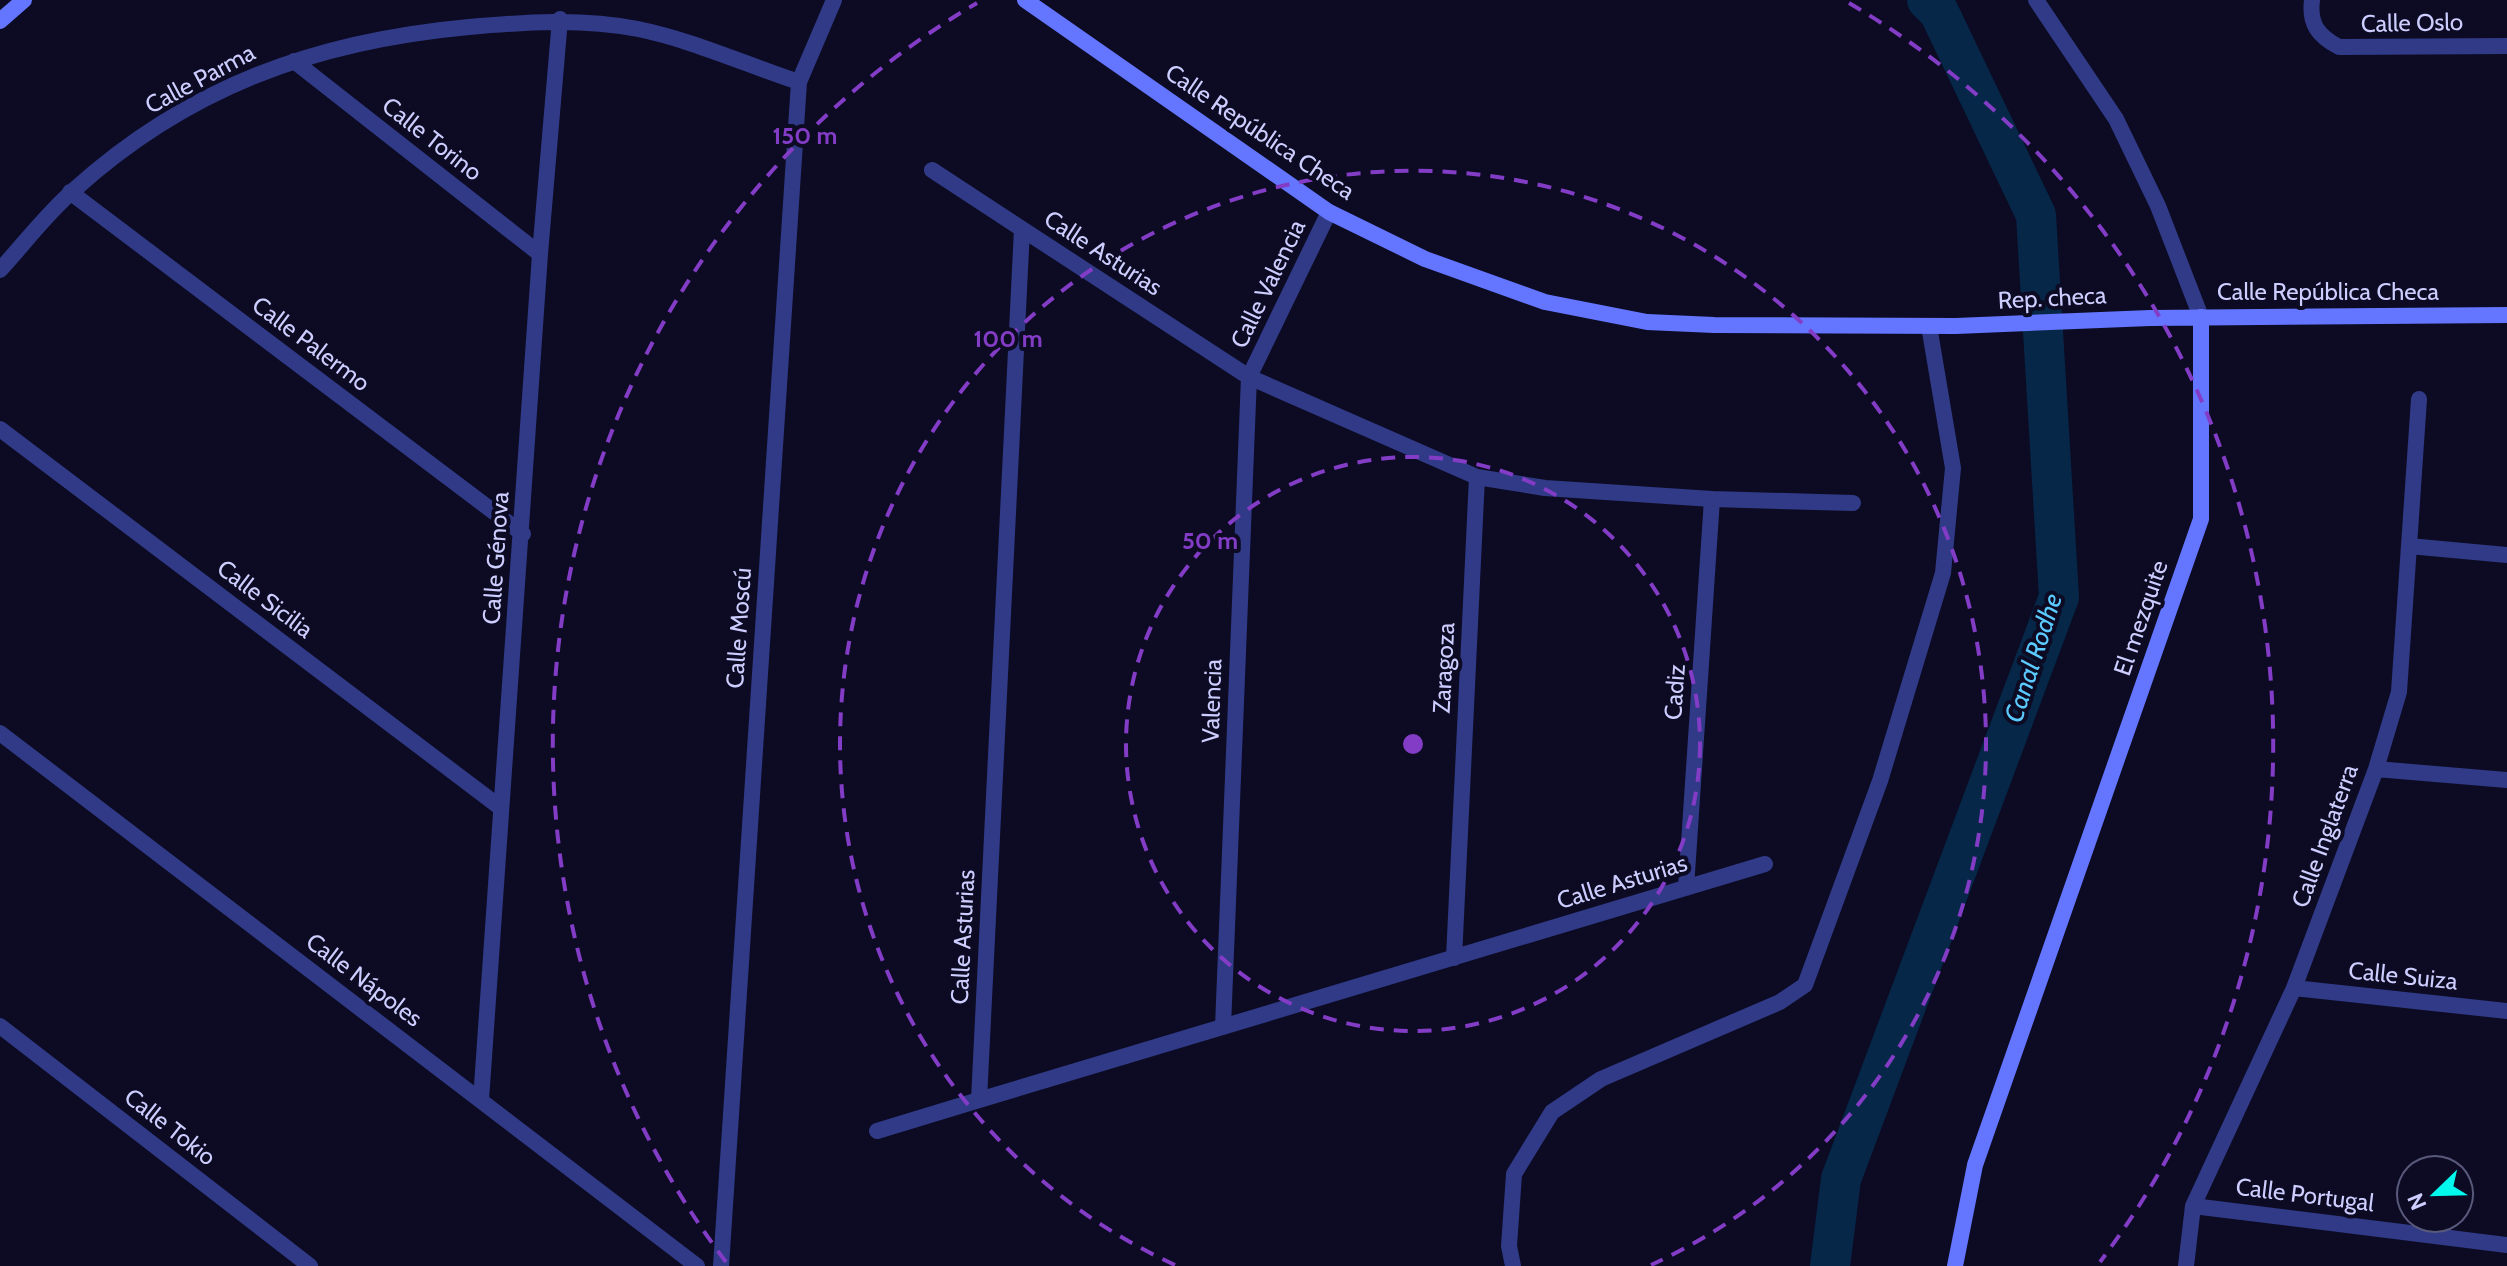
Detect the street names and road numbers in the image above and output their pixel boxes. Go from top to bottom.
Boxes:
street label: Calle Oslo [2361,7,2463,38]
street label: Calle Parma [140,37,260,120]
street label: Calle República Checa [1160,58,1361,206]
street label: Calle Torino [377,91,488,187]
street label: Calle Asturias [1039,204,1168,301]
street label: Calle Valencia [1224,214,1311,353]
street label: Calle República Checa [2217,277,2439,306]
street label: Rep. checa [1997,280,2107,315]
street label: Calle Palermo [247,290,376,397]
street label: Calle Génova [476,490,515,625]
street label: Calle Sicilia [212,553,319,644]
street label: El mezquite [2107,556,2174,679]
street label: Calle Moscú [720,567,757,689]
street label: Zaragoza [1427,621,1460,714]
street label: Valencia [1196,658,1227,743]
street label: Cadiz [1658,663,1691,721]
street label: Calle Inglaterra [2285,760,2364,911]
street label: Calle Asturias [1553,848,1691,915]
street label: Calle Asturias [944,869,981,1005]
street label: Calle Nápoles [301,927,428,1033]
street label: Calle Suiza [2347,955,2460,996]
street label: Calle Tokio [119,1082,222,1171]
street label: Calle Portugal [2234,1172,2376,1217]

